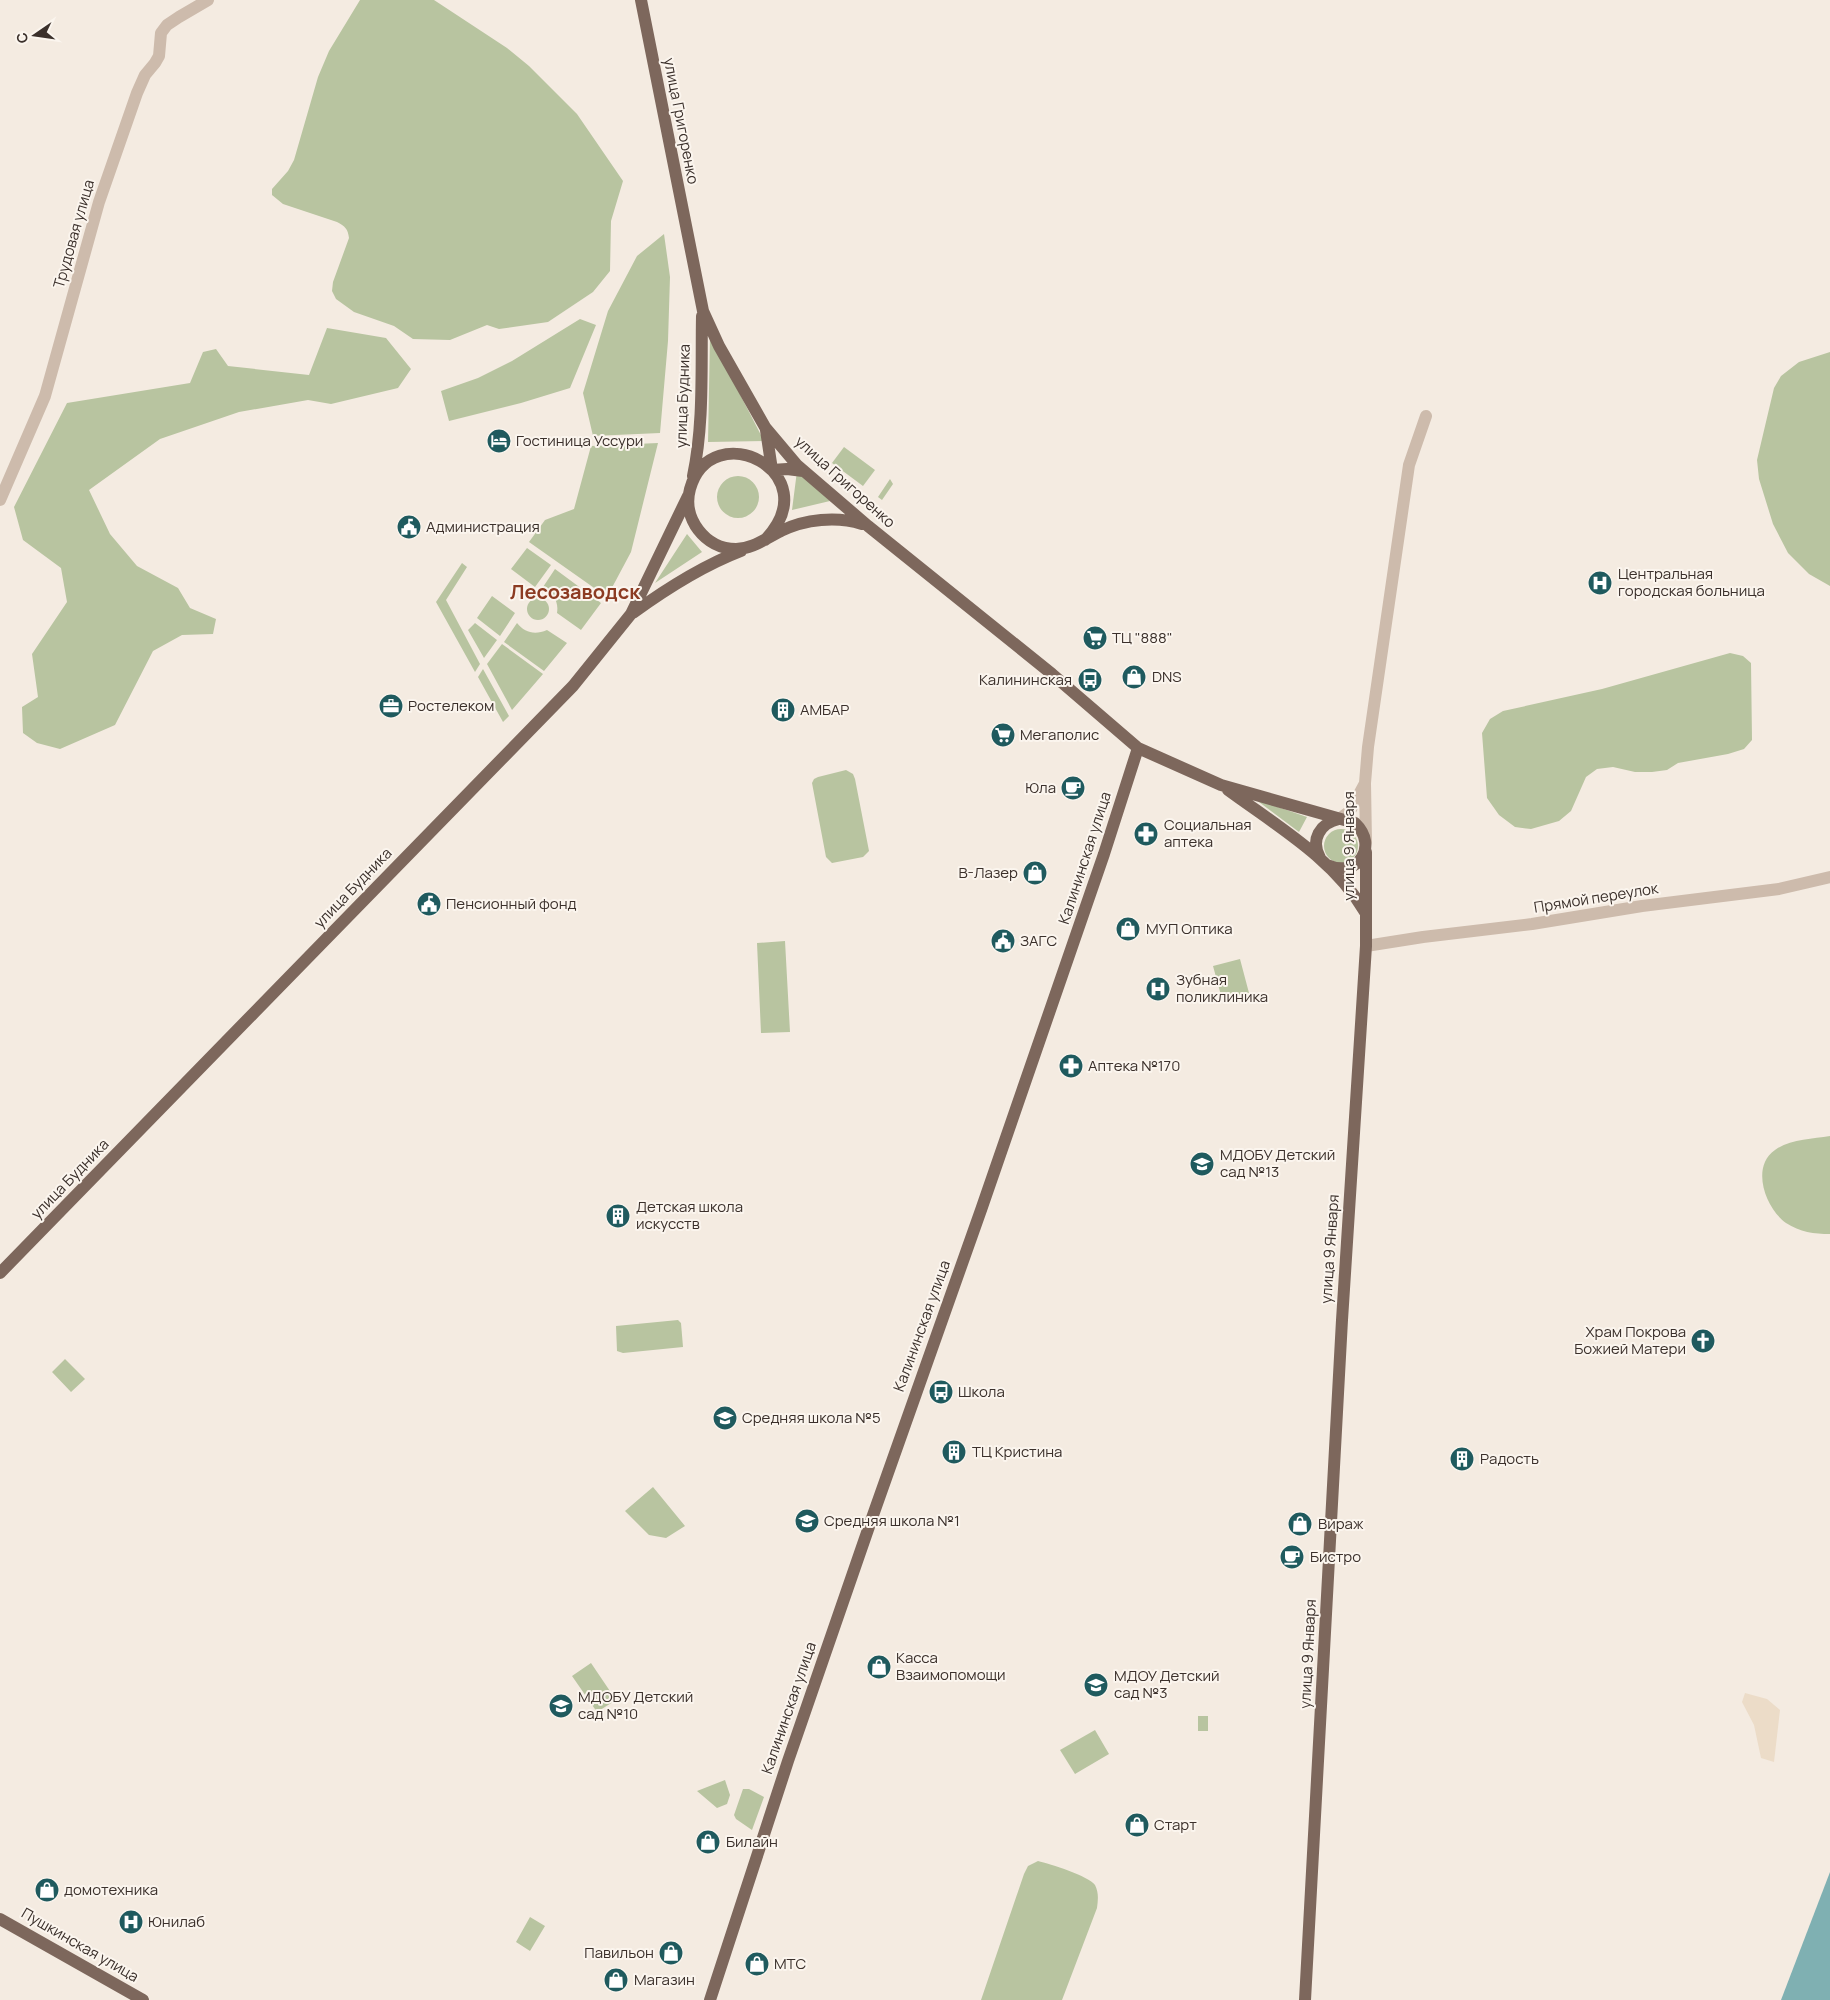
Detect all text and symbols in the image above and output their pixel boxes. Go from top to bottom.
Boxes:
north arrow [10,10,60,60]
text: С [11,31,32,45]
street label: улица Григоренко [659,56,704,186]
street label: Трудовая улица [48,177,99,291]
street label: улица Будника [670,344,695,448]
hotel icon: Гостиница Уссури [486,428,512,454]
place label: Гостиница Уссури [516,430,643,451]
street label: улица Григоренко [791,431,900,532]
public building icon: Администрация [396,514,422,540]
place label: Администрация [426,516,540,537]
place label: Центральная городская больница [1618,563,1765,601]
hospital icon: Центральная городская больница [1587,570,1613,596]
district label: Лесозаводск [510,578,641,605]
supermarket icon: ТЦ "888" [1082,625,1108,651]
place label: ТЦ "888" [1112,627,1173,648]
shop icon: DNS [1121,664,1147,690]
place label: DNS [1152,666,1182,687]
bus stop icon: Калининская [1077,667,1103,693]
place label: Калининская [979,669,1072,690]
office icon: Ростелеком [378,693,404,719]
place label: Ростелеком [408,695,494,716]
building icon: АМБАР [770,697,796,723]
place label: АМБАР [800,699,849,720]
supermarket icon: Мегаполис [990,722,1016,748]
place label: Мегаполис [1020,724,1099,745]
cafe icon: Юла [1060,775,1086,801]
place label: Юла [1025,777,1056,798]
street label: Калининская улица [1053,789,1116,927]
street label: улица 9 Января [1338,791,1359,901]
place label: Социальная аптека [1164,814,1252,852]
pharmacy icon: Социальная аптека [1133,821,1159,847]
street label: улица Будника [309,843,396,932]
shop icon: В-Лазер [1022,860,1048,886]
place label: В-Лазер [958,862,1018,883]
street label: Прямой переулок [1532,877,1660,918]
public building icon: Пенсионный фонд [416,891,442,917]
place label: Пенсионный фонд [446,893,577,914]
shop icon: МУП Оптика [1115,916,1141,942]
place label: МУП Оптика [1146,918,1233,939]
public building icon: ЗАГС [990,928,1016,954]
place label: ЗАГС [1020,930,1057,951]
place label: Зубная поликлиника [1176,969,1268,1007]
hospital icon: Зубная поликлиника [1145,976,1171,1002]
pharmacy icon: Аптека №170 [1058,1053,1084,1079]
place label: Аптека №170 [1088,1055,1180,1076]
street label: улица Будника [26,1134,113,1223]
place label: МДОБУ Детский сад №13 [1220,1144,1335,1182]
school or university icon: МДОБУ Детский сад №13 [1189,1151,1215,1177]
street label: улица 9 Января [1315,1194,1344,1304]
place label: Детская школа искусств [636,1196,743,1234]
building icon: Детская школа искусств [605,1203,631,1229]
street label: Калининская улица [888,1257,955,1394]
place label: Храм Покрова Божией Матери [1574,1321,1686,1359]
church icon: Храм Покрова Божией Матери [1690,1328,1716,1354]
bus stop icon: Школа [928,1379,954,1405]
place label: Школа [958,1381,1005,1402]
school or university icon: Средняя школа №5 [712,1405,738,1431]
place label: Средняя школа №5 [742,1407,881,1428]
building icon: ТЦ Кристина [941,1439,967,1465]
place label: ТЦ Кристина [972,1441,1062,1462]
building icon: Радость [1449,1446,1475,1472]
place label: Радость [1480,1448,1539,1469]
school or university icon: Средняя школа №1 [794,1508,820,1534]
place label: Средняя школа №1 [824,1510,960,1531]
shop icon: Вираж [1287,1511,1313,1537]
place label: Вираж [1318,1513,1364,1534]
cafe icon: Бистро [1279,1544,1305,1570]
place label: Бистро [1310,1546,1361,1567]
street label: улица 9 Января [1294,1599,1321,1709]
street label: Калининская улица [756,1639,821,1777]
place label: Касса Взаимопомощи [896,1647,1006,1685]
shop icon: Касса Взаимопомощи [866,1654,892,1680]
place label: МДОУ Детский сад №3 [1114,1665,1220,1703]
school or university icon: МДОУ Детский сад №3 [1083,1672,1109,1698]
place label: МДОБУ Детский сад №10 [578,1686,693,1724]
school or university icon: МДОБУ Детский сад №10 [548,1693,574,1719]
shop icon: Старт [1124,1812,1150,1838]
place label: Старт [1154,1814,1197,1835]
shop icon: Билайн [695,1829,721,1855]
place label: Билайн [726,1831,778,1852]
shop icon: домотехника [34,1877,60,1903]
place label: домотехника [64,1879,158,1900]
street label: Пушкинская улица [18,1902,143,1987]
hospital icon: Юнилаб [118,1909,144,1935]
place label: Юнилаб [148,1911,205,1932]
shop icon: Павильон [658,1940,684,1966]
place label: Павильон [584,1942,654,1963]
shop icon: МТС [744,1951,770,1977]
place label: МТС [774,1953,807,1974]
shop icon: Магазин [603,1967,629,1993]
place label: Магазин [634,1969,695,1990]

